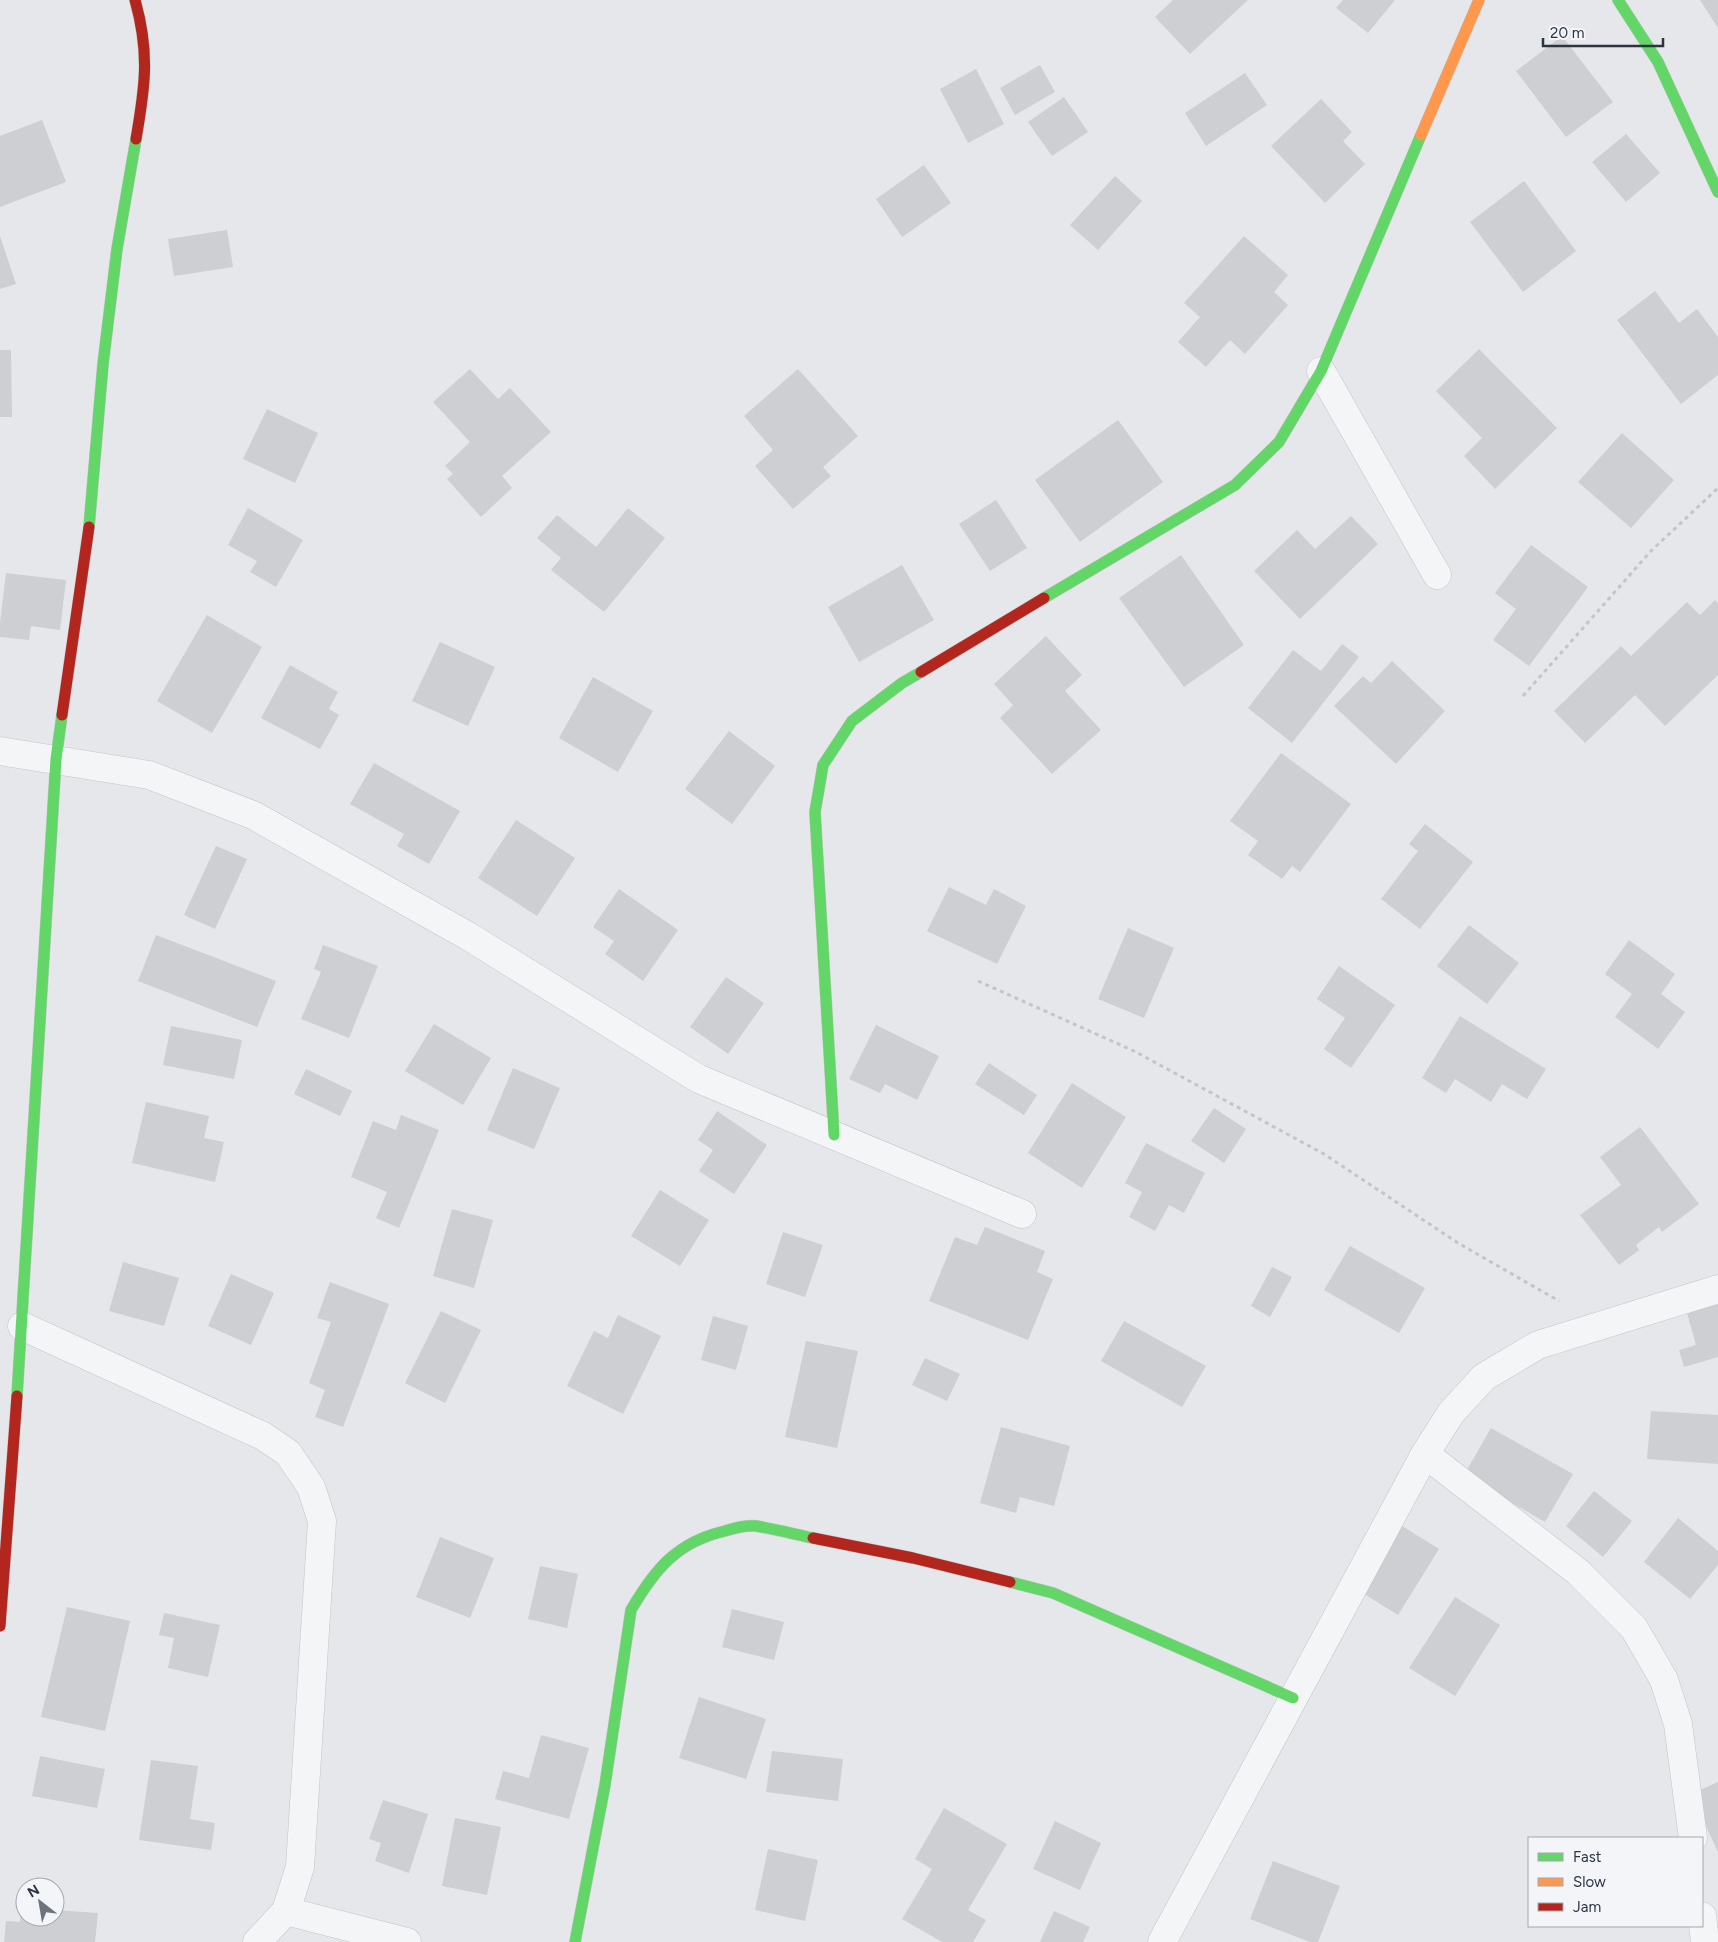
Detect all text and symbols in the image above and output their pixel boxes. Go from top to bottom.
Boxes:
scale bar [1543,15,1663,47]
text: 20 m [1550,24,1584,42]
legend [1528,1837,1703,1927]
text: Fast [1573,1848,1602,1866]
text: Slow [1573,1873,1606,1891]
north arrow [15,1877,65,1927]
text: N [25,1881,43,1901]
text: Jam [1573,1898,1601,1916]

